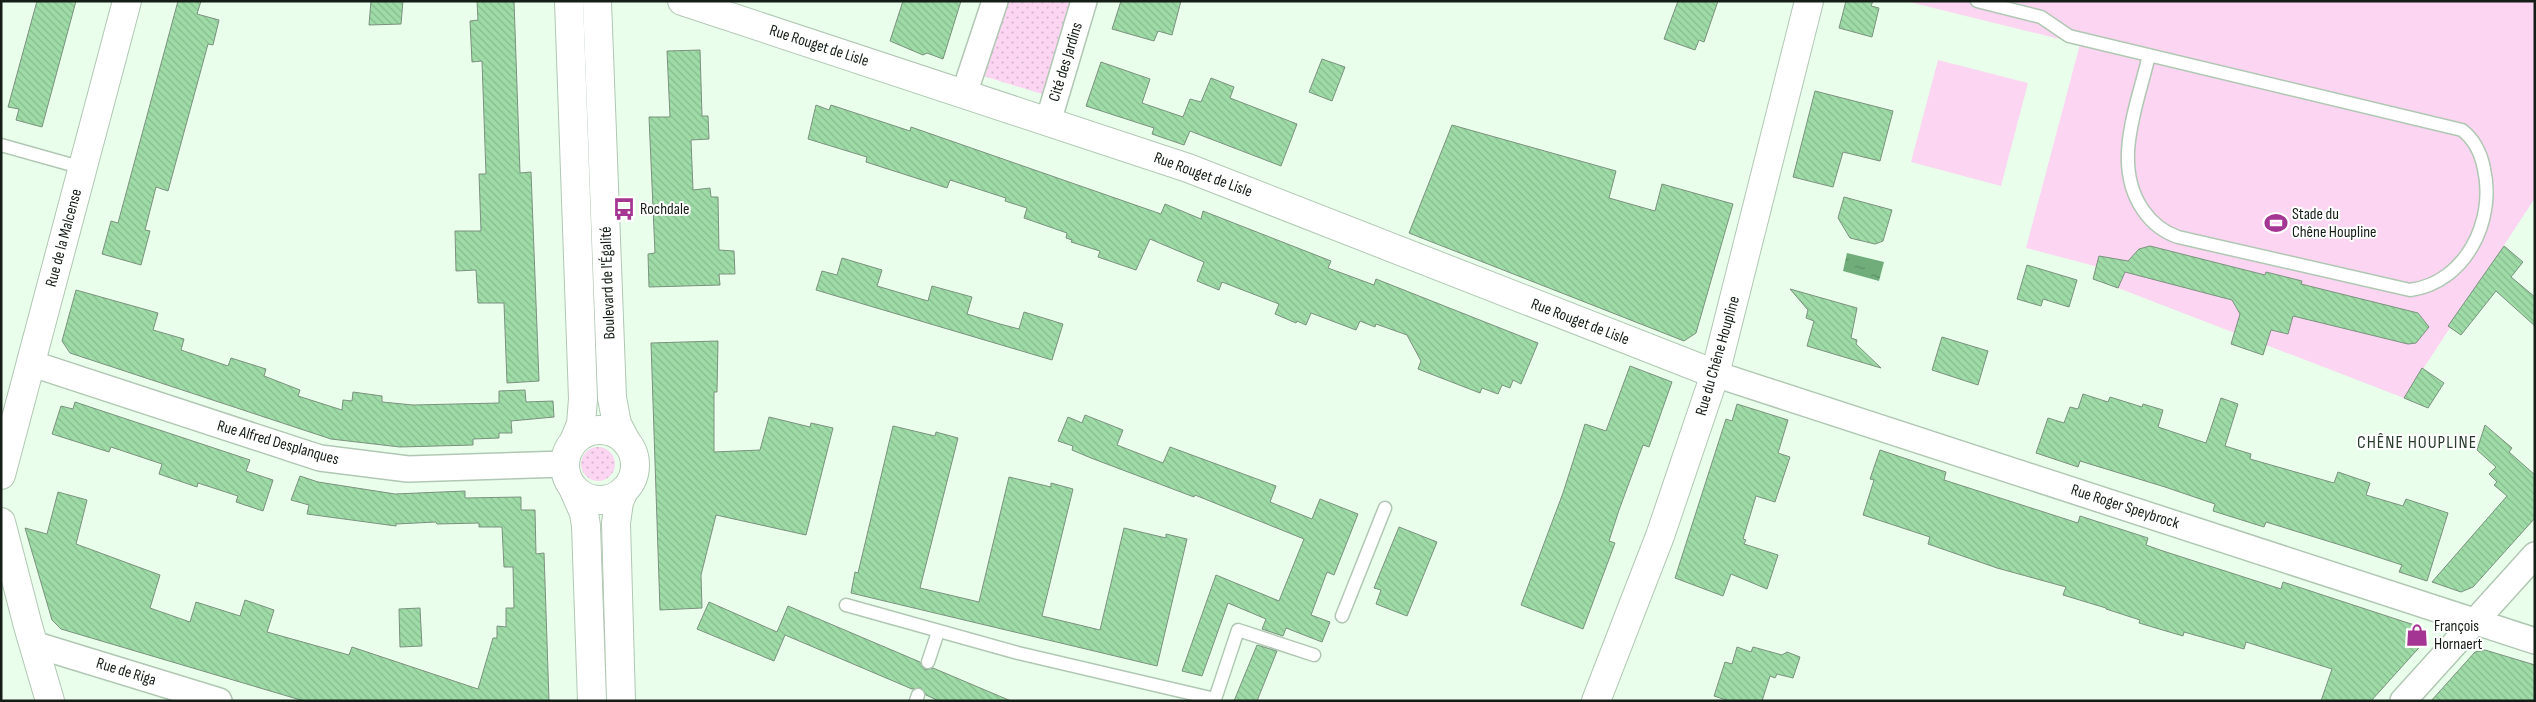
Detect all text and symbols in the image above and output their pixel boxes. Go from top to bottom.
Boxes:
street label: Cité des Jardins [1045,20,1087,104]
street label: Rue Rouget de Lisle [767,21,871,71]
street label: Rue Rouget de Lisle [1151,148,1255,202]
street label: Rue de la Malcense [42,187,86,289]
bus stop icon: Rochdale [611,196,637,222]
place label: Rochdale [640,200,689,219]
place label: Stade du Chêne Houpline [2292,205,2377,242]
sports icon: Stade du Chêne Houpline [2263,210,2289,236]
street label: Boulevard de l'Égalité [597,226,619,340]
street label: Rue du Chêne Houpline [1692,294,1744,418]
street label: Rue Rouget de Lisle [1528,295,1632,349]
street label: Rue Alfred Desplanques [215,417,341,470]
district label: CHÊNE HOUPLINE [2357,432,2477,453]
street label: Rue Roger Speybrock [2068,481,2182,533]
place label: François Hornaert [2434,617,2483,654]
shop icon: François Hornaert [2404,622,2430,648]
street label: Rue de Riga [94,654,158,690]

